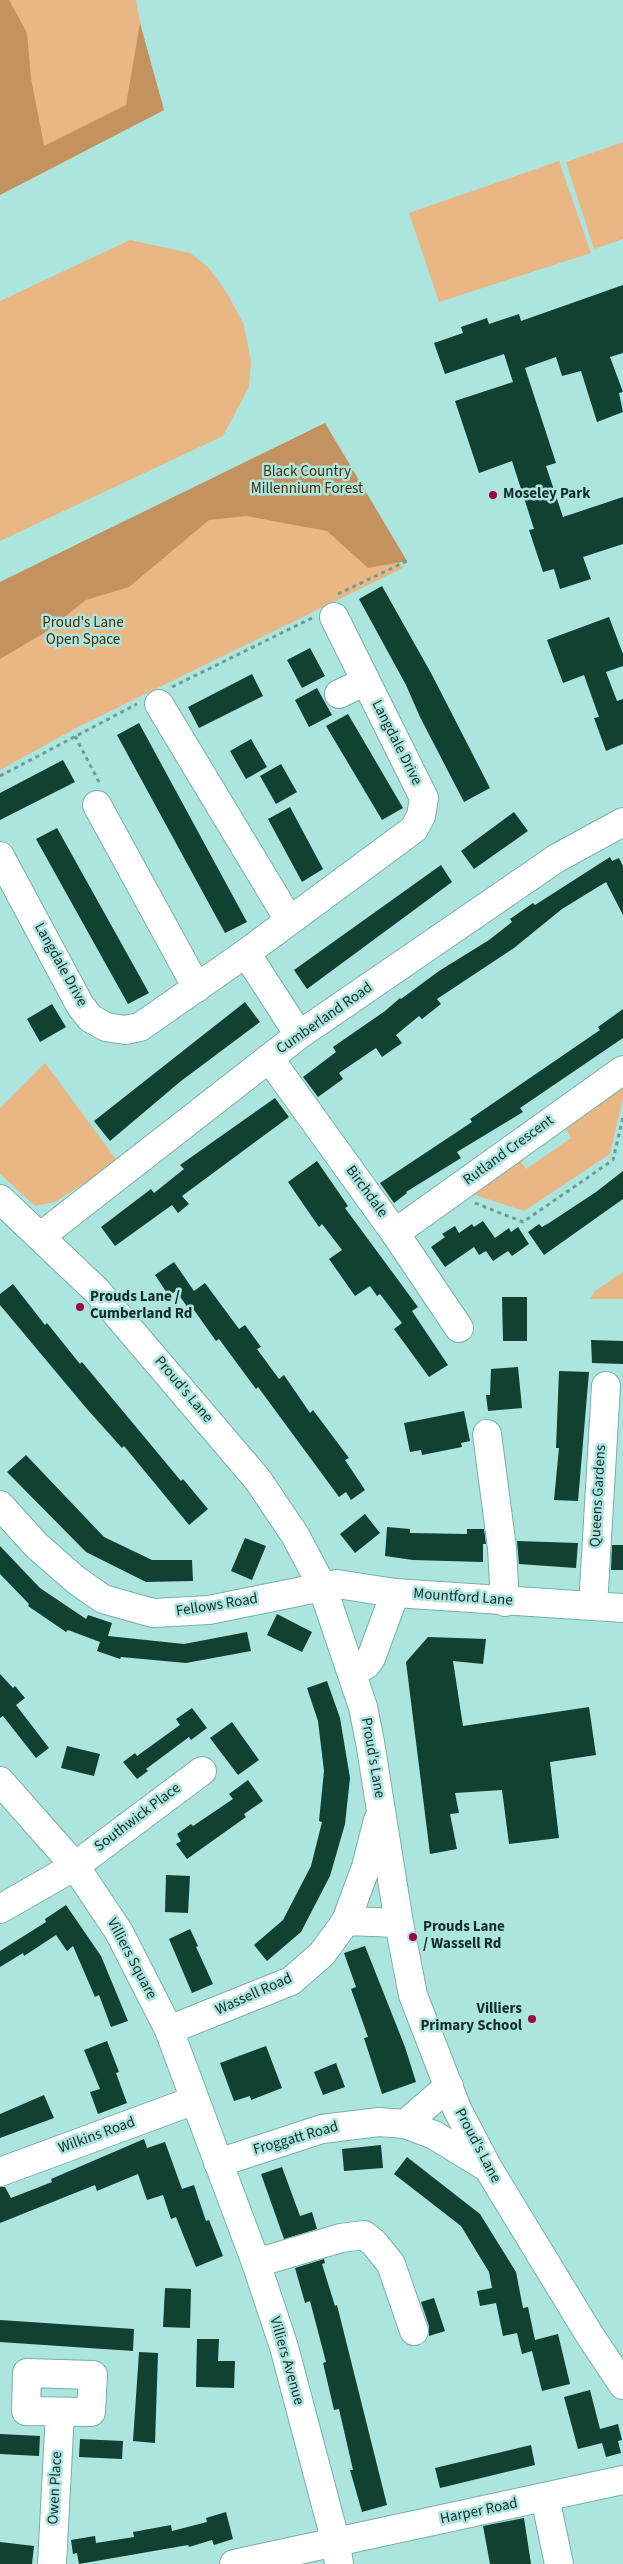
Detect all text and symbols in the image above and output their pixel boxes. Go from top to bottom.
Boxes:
park label: Black Country Millennium Forest [251,464,363,499]
place label: Moseley Park [503,486,590,504]
marker: Moseley Park [487,489,499,501]
park label: Proud's Lane Open Space [42,615,124,650]
street label: Langdale Drive [367,697,425,789]
street label: Langdale Drive [30,920,90,1010]
street label: Cumberland Road [274,979,376,1059]
street label: Rutland Crescent [460,1112,558,1190]
street label: Birchdale [341,1163,391,1221]
place label: Prouds Lane / Cumberland Rd [90,1289,192,1324]
marker: Prouds Lane / Cumberland Rd [74,1301,86,1313]
street label: Proud's Lane [150,1353,216,1427]
street label: Queens Gardens [587,1444,611,1548]
street label: Mountford Lane [413,1586,513,1610]
street label: Fellows Road [175,1591,259,1621]
street label: Proud's Lane [356,1716,388,1800]
street label: Southwick Place [91,1780,185,1856]
street label: Villiers Square [102,1915,160,2003]
place label: Prouds Lane / Wassell Rd [423,1919,505,1954]
marker: Prouds Lane / Wassell Rd [407,1931,419,1943]
street label: Wassell Road [213,1970,295,2020]
place label: Villiers Primary School [420,2001,522,2036]
marker: Villiers Primary School [526,2013,538,2025]
street label: Proud's Lane [450,2106,504,2186]
street label: Wilkins Road [56,2114,138,2158]
street label: Froggatt Road [251,2118,341,2160]
street label: Villiers Avenue [265,2315,307,2407]
street label: Owen Place [45,2451,67,2525]
street label: Harper Road [439,2495,519,2529]

